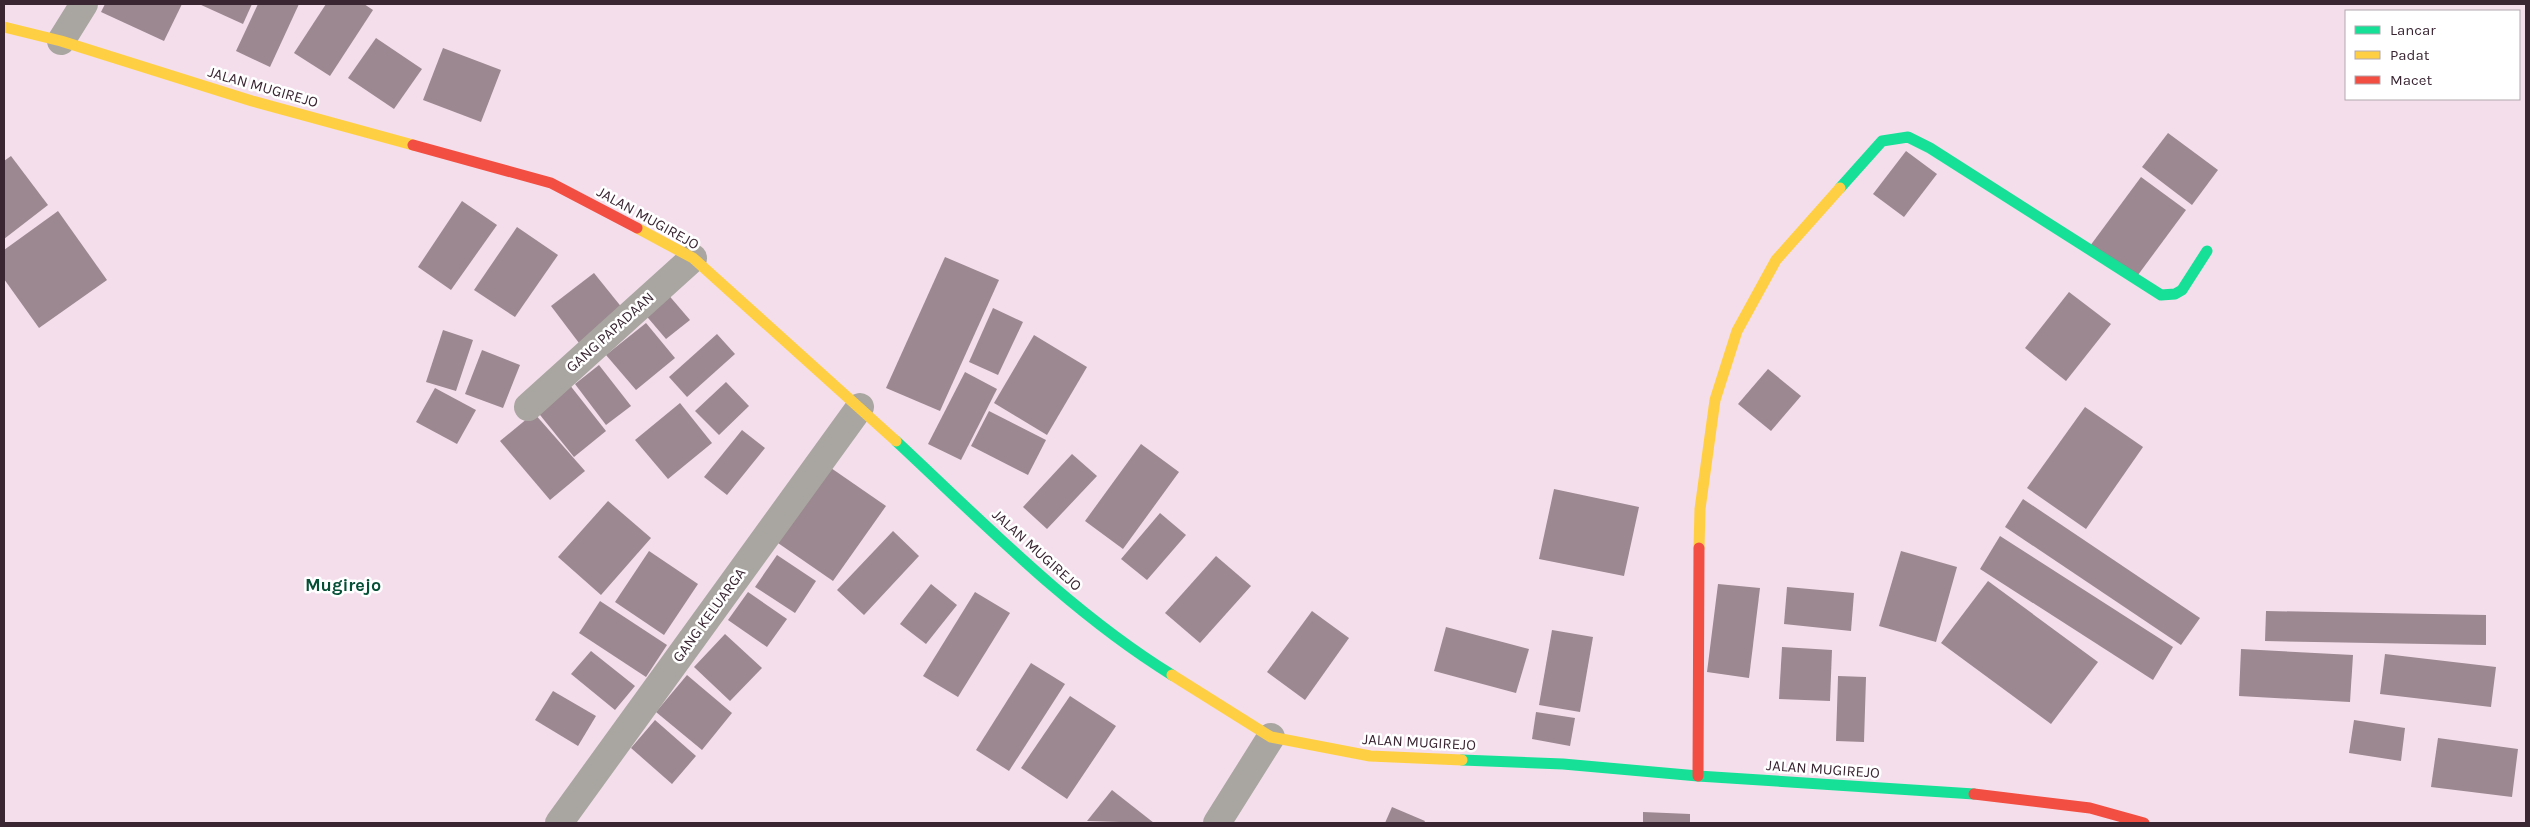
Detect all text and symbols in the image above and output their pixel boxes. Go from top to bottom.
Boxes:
legend [2345,10,2520,100]
text: Lancar [2390,21,2436,39]
text: Padat [2390,46,2430,64]
street label: JALAN MUGIREJO [206,63,320,111]
text: Macet [2390,71,2432,89]
street label: JALAN MUGIREJO [594,183,702,253]
street label: GANG PAPADAAN [562,288,658,376]
street label: JALAN MUGIREJO [989,505,1085,595]
street label: GANG KELUARGA [669,564,749,666]
district label: Mugirejo [305,574,381,596]
street label: JALAN MUGIREJO [1362,730,1476,754]
street label: JALAN MUGIREJO [1766,756,1880,782]

